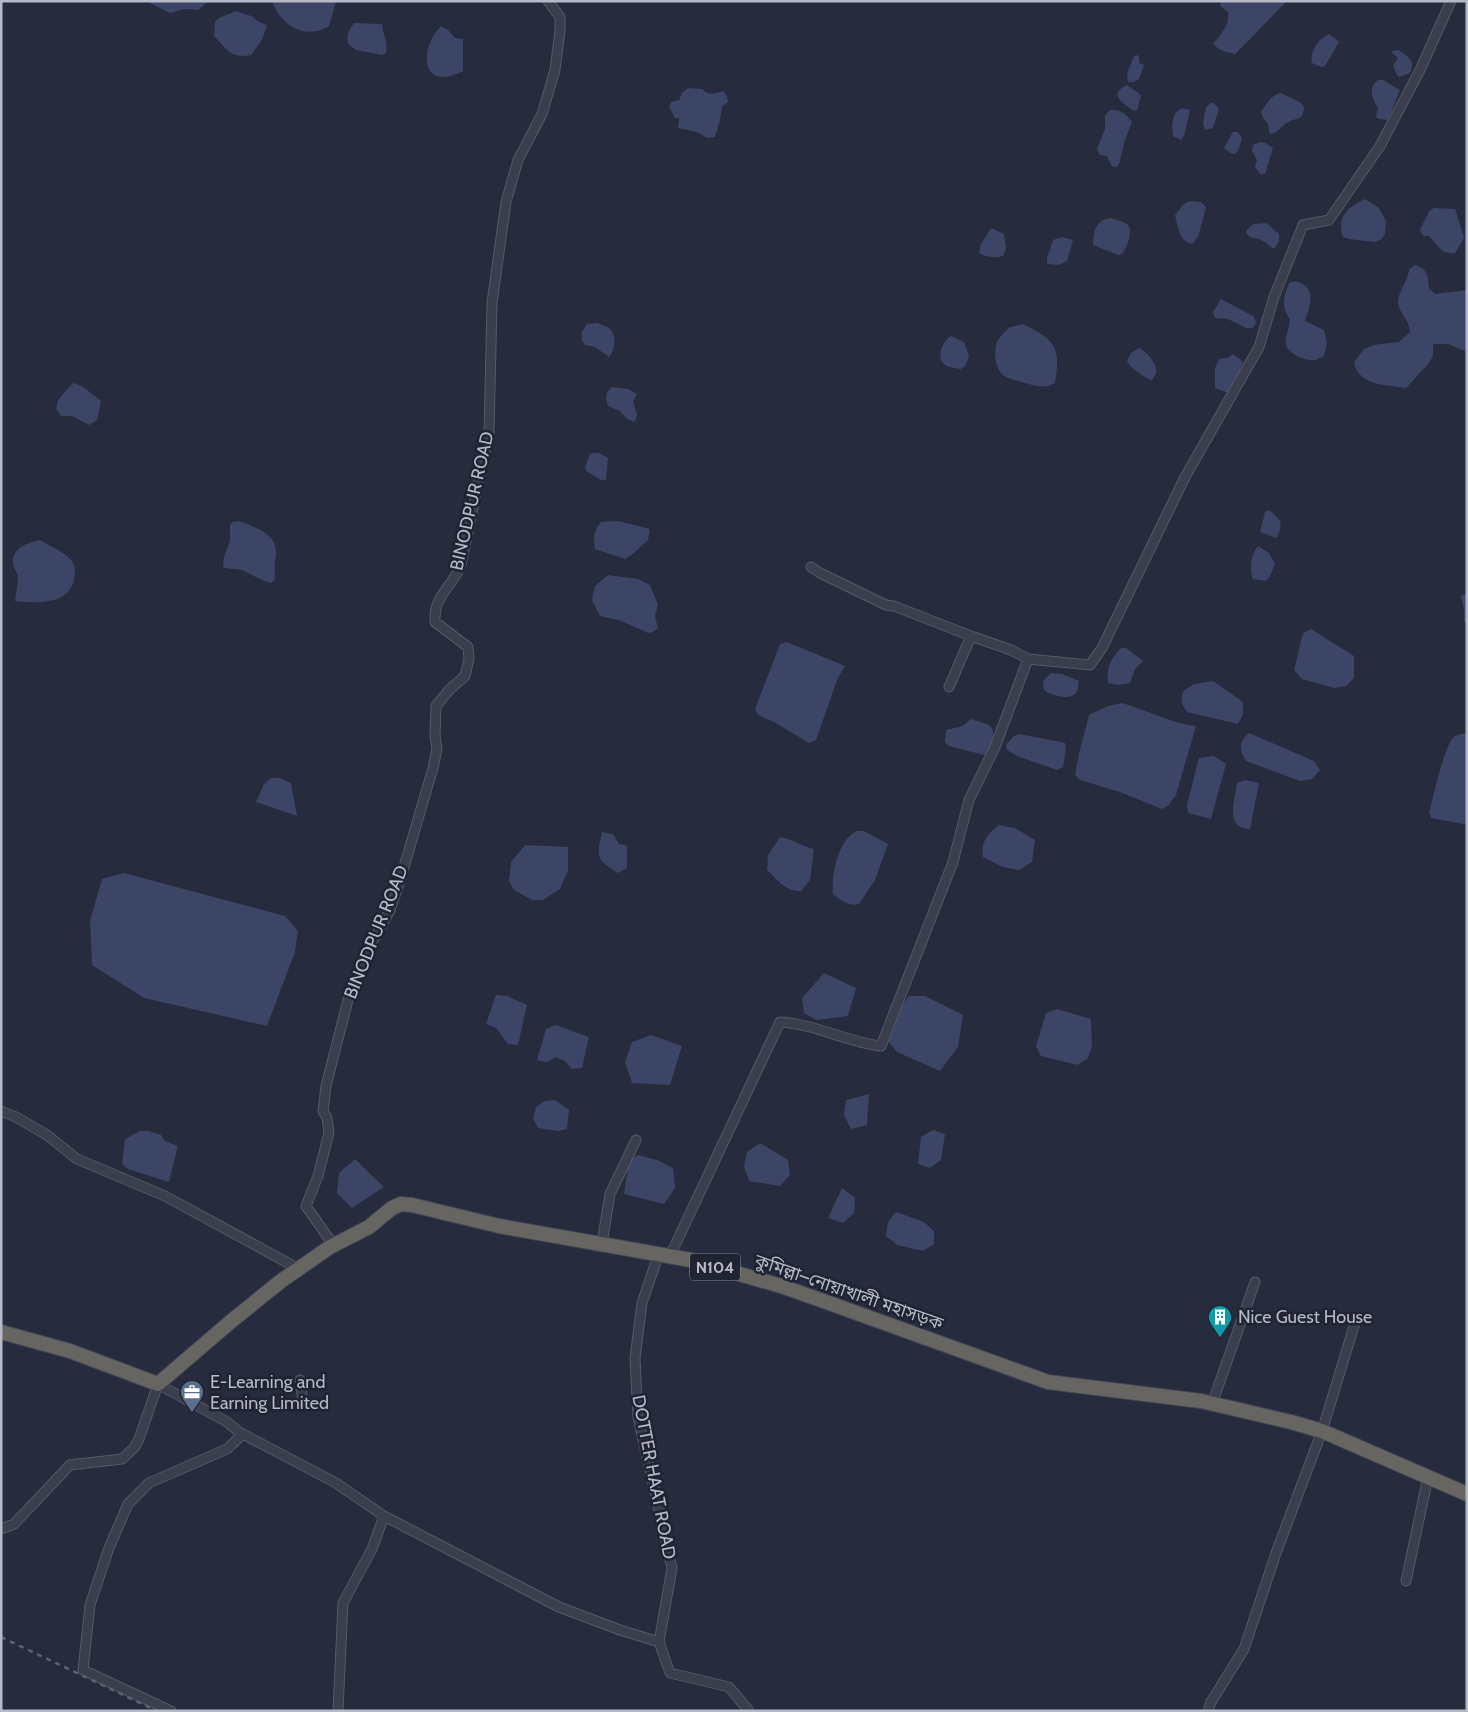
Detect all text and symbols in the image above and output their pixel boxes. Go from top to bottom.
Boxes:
street label: BINODPUR ROAD [445,429,499,573]
street label: BINODPUR ROAD [339,862,413,1002]
street label: কুমিল্লা–নোয়াখালী মহাসড়ক [751,1249,947,1335]
road number: N104 [690,1254,740,1280]
building icon: Nice Guest House [1207,1304,1233,1338]
place label: Nice Guest House [1238,1306,1372,1328]
place label: E-Learning and Earning Limited [210,1371,329,1414]
office icon: E-Learning and Earning Limited [179,1379,205,1413]
street label: DOTTER HAAT ROAD [627,1393,681,1561]

